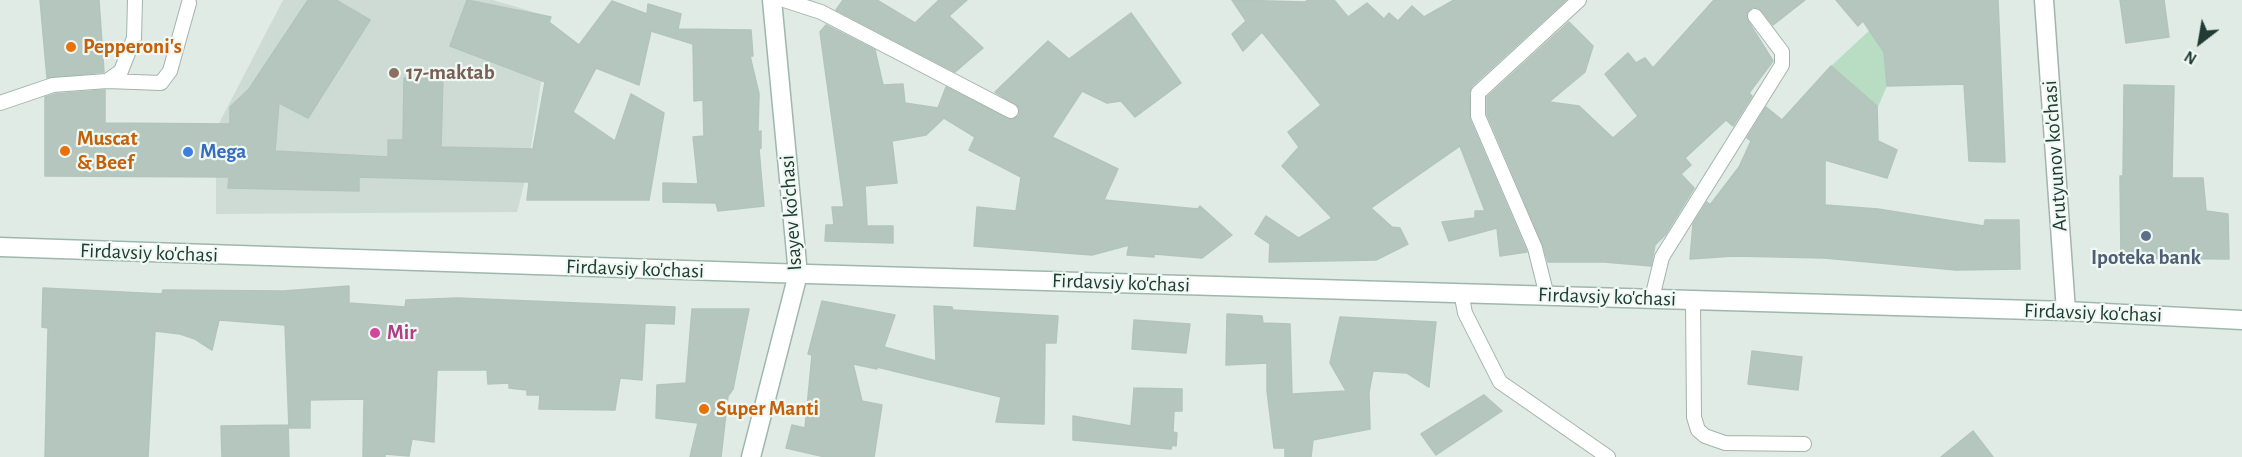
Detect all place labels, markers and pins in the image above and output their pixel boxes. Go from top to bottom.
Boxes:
place label: Pepperoni's [83,34,182,60]
marker: Pepperoni's [64,40,78,54]
place label: 17-maktab [406,60,495,86]
marker: 17-maktab [387,66,401,80]
place label: Muscat & Beef [77,126,138,176]
place label: Mega [200,139,246,165]
marker: Muscat & Beef [58,144,72,158]
marker: Mega [181,145,195,159]
marker: Ipoteka bank [2139,229,2153,243]
place label: Ipoteka bank [2091,245,2201,271]
place label: Mir [387,320,417,346]
marker: Mir [368,326,382,340]
place label: Super Manti [716,396,819,422]
marker: Super Manti [697,402,711,416]

